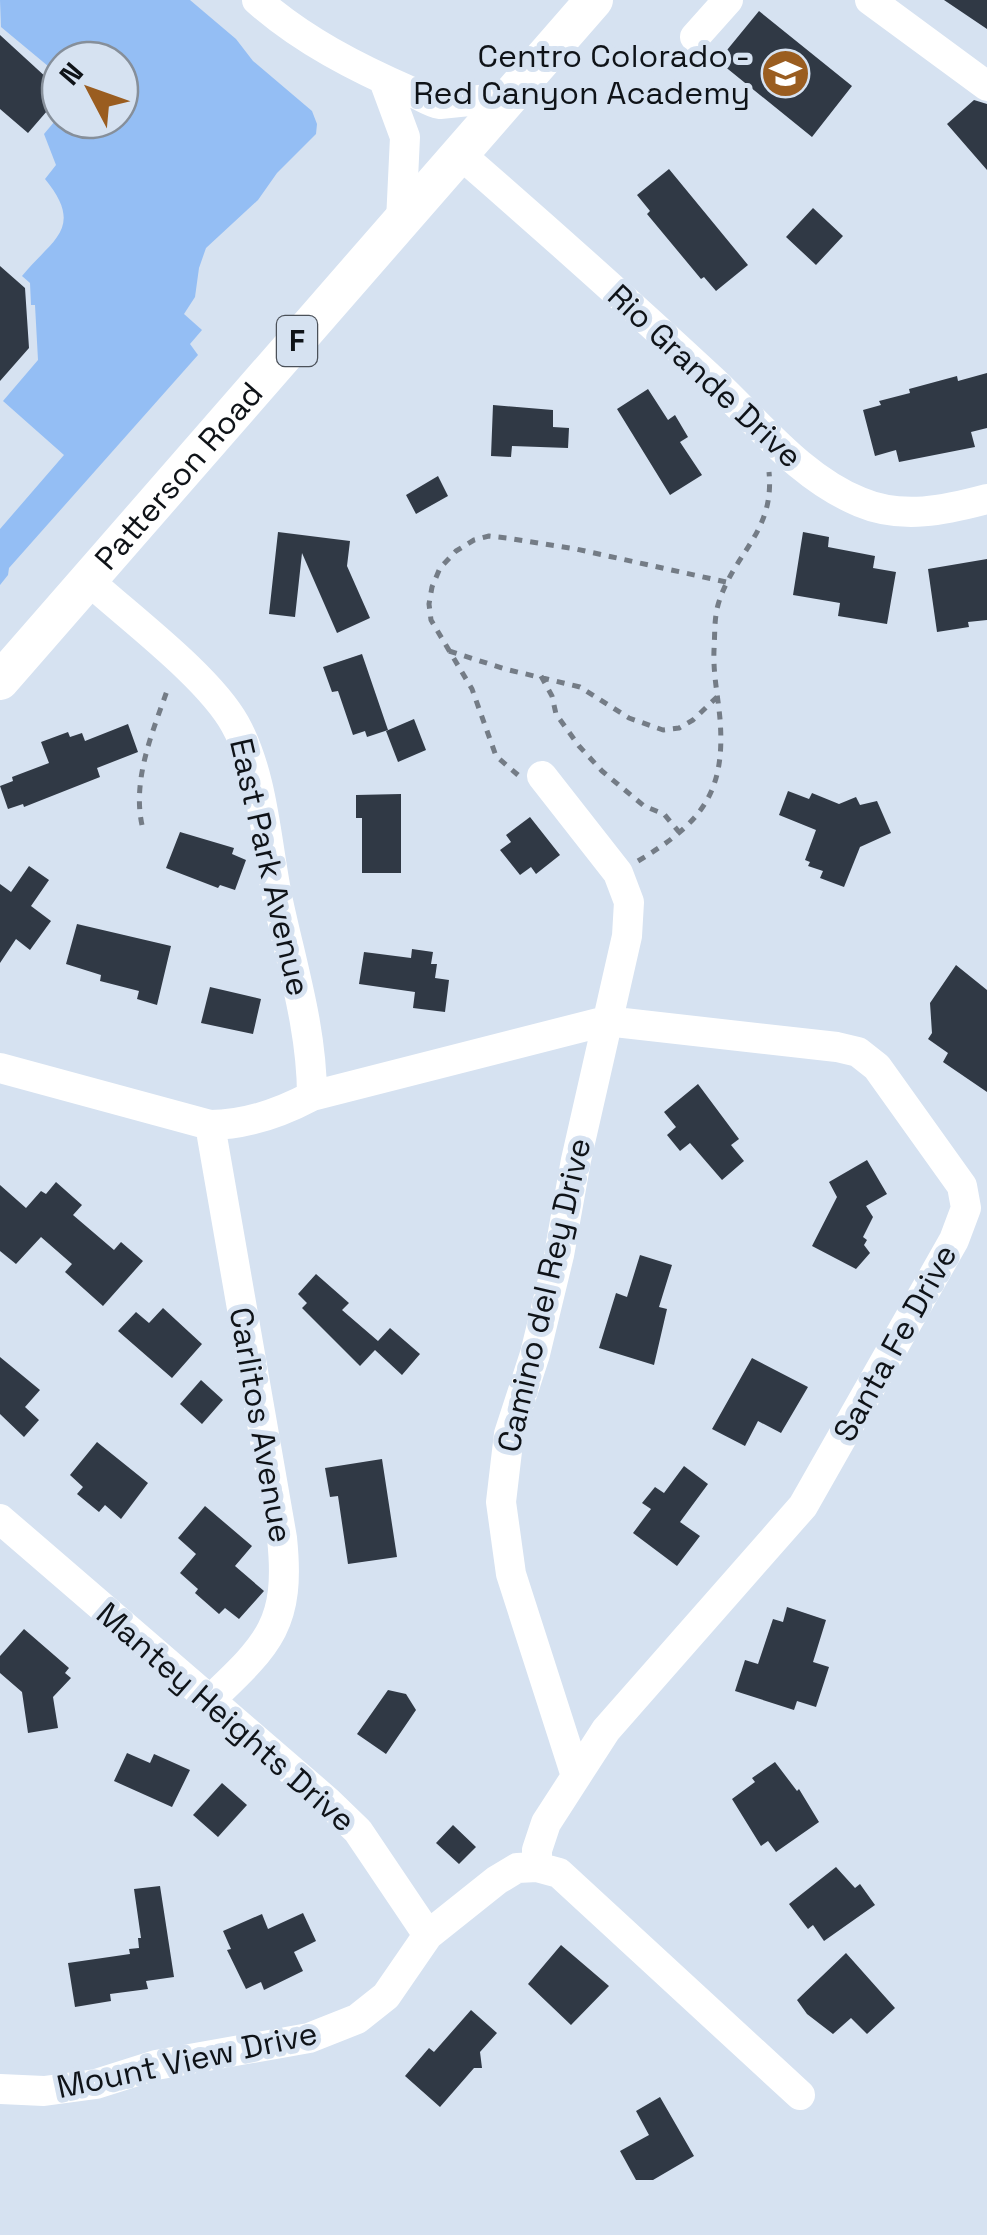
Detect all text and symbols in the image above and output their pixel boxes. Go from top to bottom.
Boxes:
place label: Centro Colorado - Red Canyon Academy [413,36,750,113]
north arrow [40,40,140,140]
school or university icon: Centro Colorado - Red Canyon Academy [759,48,811,100]
text: N [51,55,91,92]
street label: Rio Grande Drive [600,276,810,476]
road number: F [277,316,317,366]
street label: Patterson Road [86,374,271,578]
street label: East Park Avenue [221,734,319,1000]
street label: Camino del Rey Drive [488,1134,600,1456]
street label: Santa Fe Drive [824,1237,966,1449]
street label: Carlitos Avenue [221,1304,301,1546]
street label: Mantey Heights Drive [88,1594,364,1840]
street label: Mount View Drive [53,2013,321,2107]

